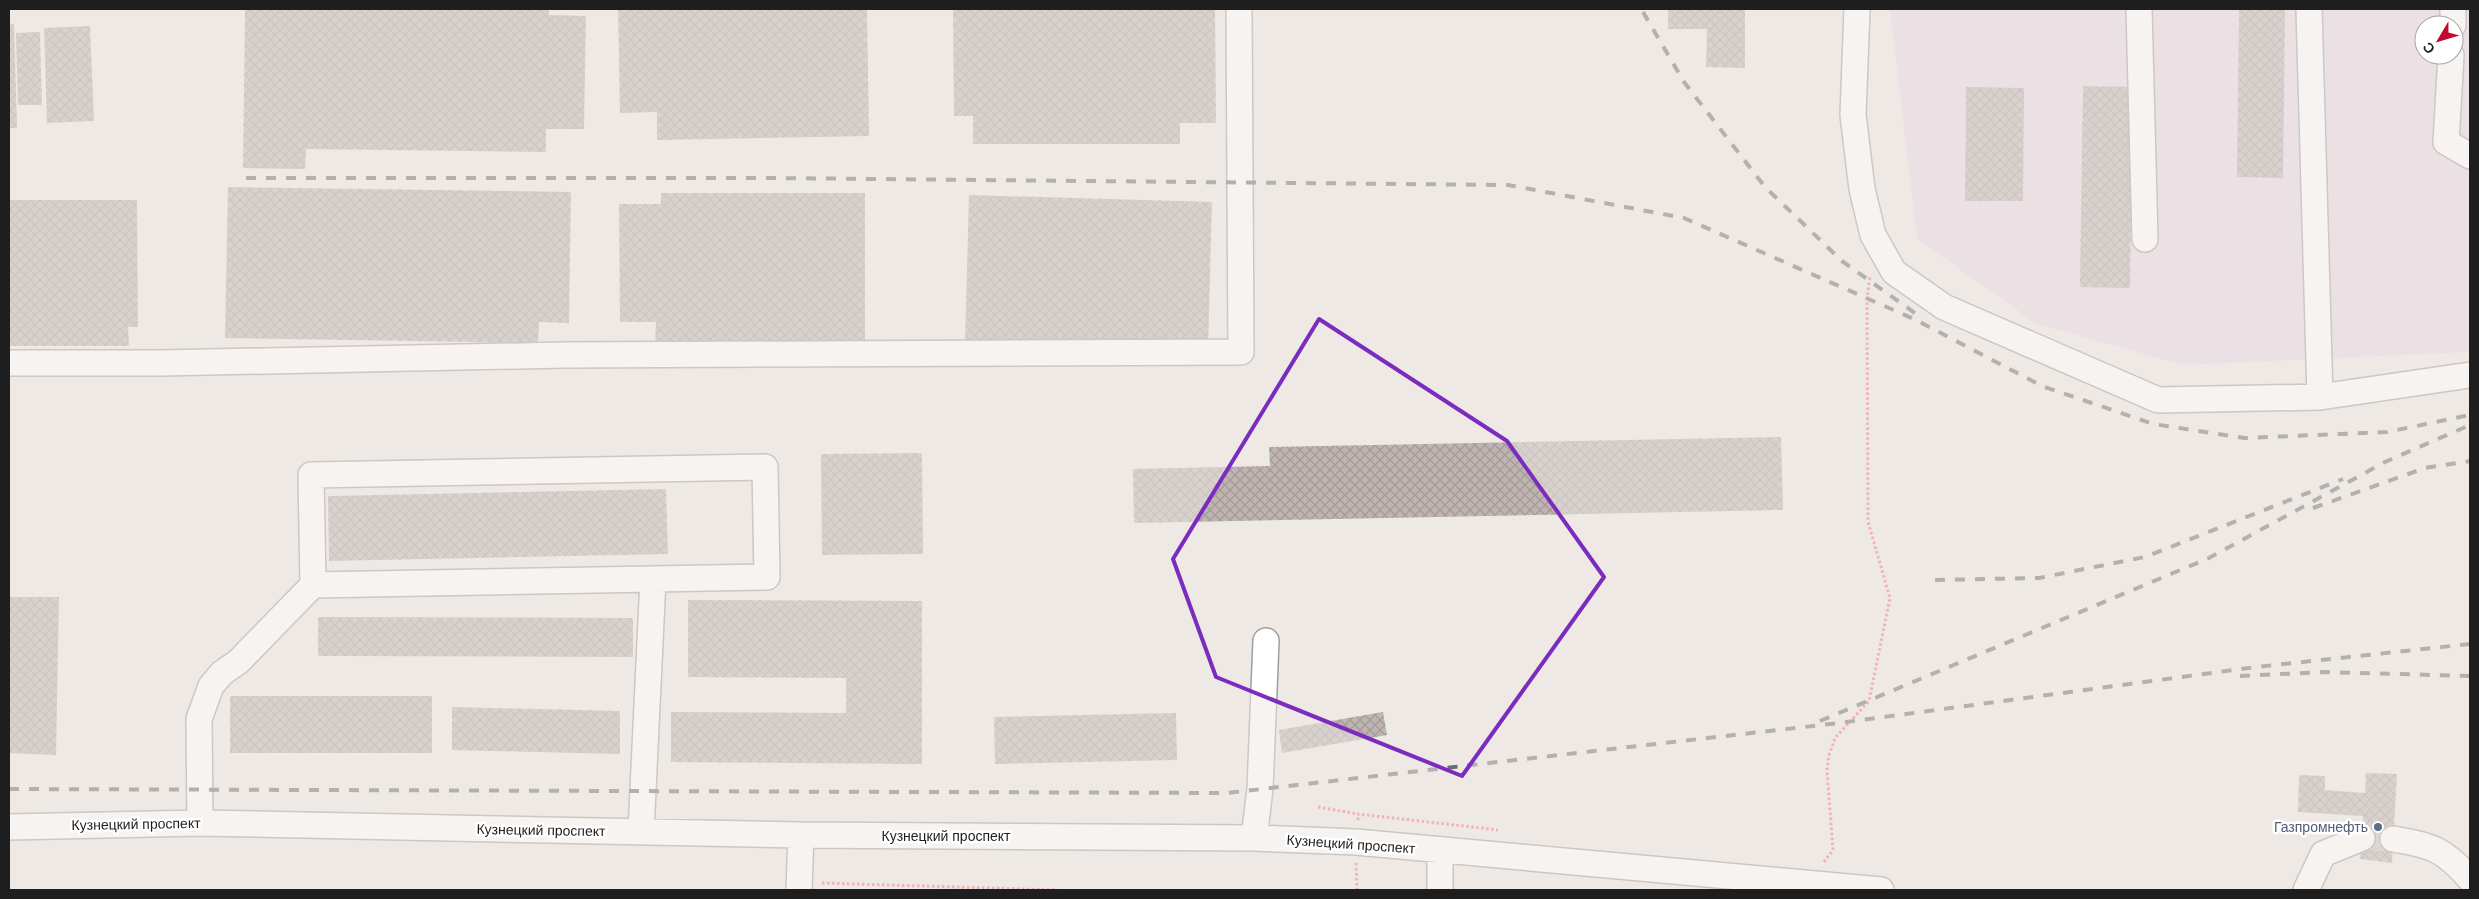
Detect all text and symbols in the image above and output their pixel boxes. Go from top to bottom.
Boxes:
north arrow [2414,15,2464,65]
text: С [2419,39,2438,57]
street label: Кузнецкий проспект [71,815,201,833]
place label: Газпромнефть [2274,819,2368,835]
street label: Кузнецкий проспект [476,821,606,839]
marker: Газпромнефть [2372,821,2384,833]
street label: Кузнецкий проспект [882,828,1011,844]
street label: Кузнецкий проспект [1286,832,1416,857]

